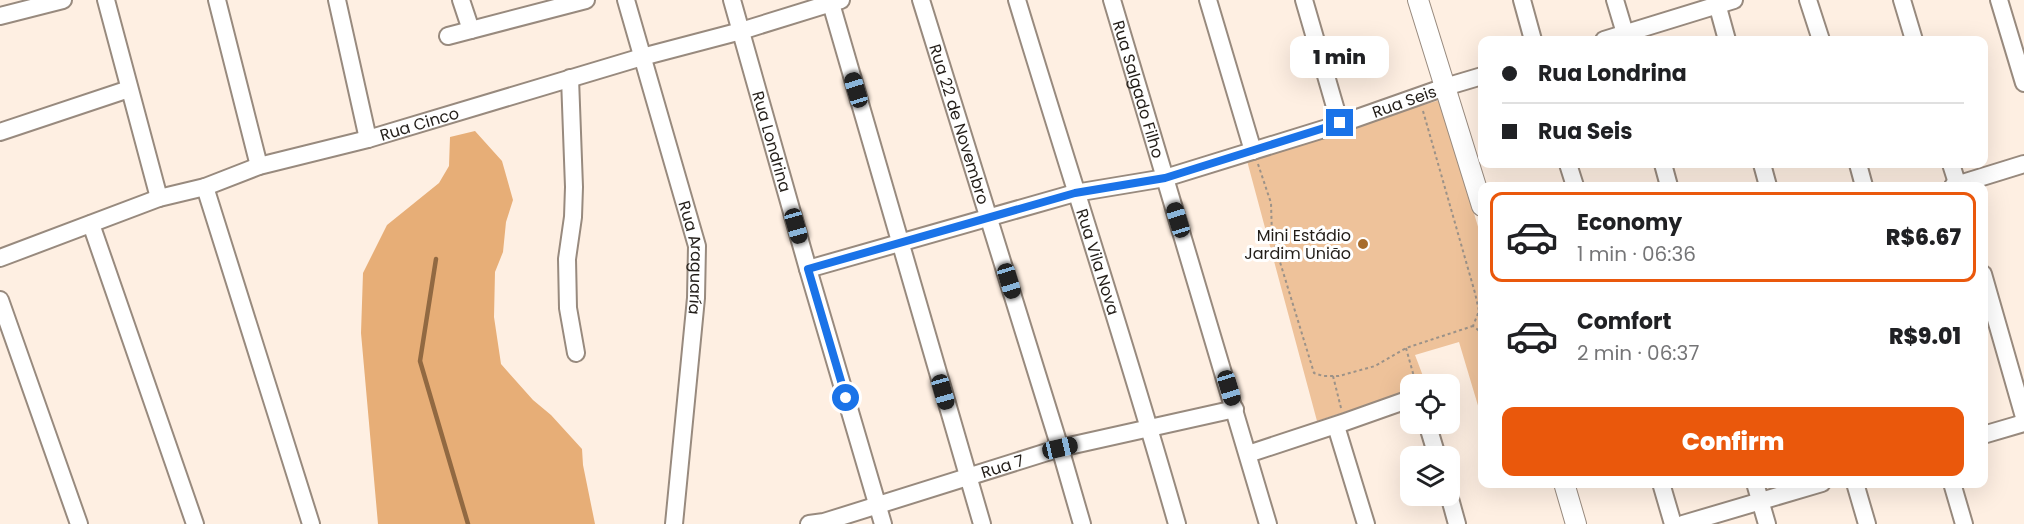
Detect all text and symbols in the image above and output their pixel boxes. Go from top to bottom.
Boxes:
street label: Rua Salgado Filho [1107,17,1170,161]
callout: 1 min [1290,36,1390,78]
street label: Rua 22 de Novembro [924,41,995,207]
text: 1 min [1313,43,1366,71]
text: Rua Londrina [1538,58,1687,89]
car [842,70,870,110]
street label: Rua Seis [1369,79,1439,123]
street label: Rua Londrina [747,88,797,195]
street label: Rua Cinco [377,101,462,146]
route end [1326,109,1353,136]
text: Rua Seis [1538,116,1633,147]
street label: Rua Araguaría [673,198,709,316]
car [1164,200,1192,240]
car [782,206,810,246]
street label: Rua Vila Nova [1071,206,1125,318]
text: Economy [1577,207,1682,238]
icon: car [1505,210,1559,264]
text: R$6.67 [1886,222,1961,253]
place label: Mini Estádio Jardim União [1244,224,1351,265]
marker: Mini Estádio Jardim União [1356,237,1370,251]
text: 1 min · 06:36 [1577,240,1696,268]
car [995,261,1023,301]
text: Comfort [1577,306,1671,337]
icon: car [1505,309,1559,363]
text: R$9.01 [1889,321,1961,352]
text: 2 min · 06:37 [1577,339,1699,367]
car [1215,368,1243,408]
car [929,372,957,412]
map controls [1400,374,1460,506]
button: locate [1400,374,1460,434]
route start [832,384,859,411]
button: Confirm [1502,407,1964,476]
car [1040,435,1080,461]
button: layers [1400,446,1460,506]
street label: Rua 7 [978,448,1027,484]

